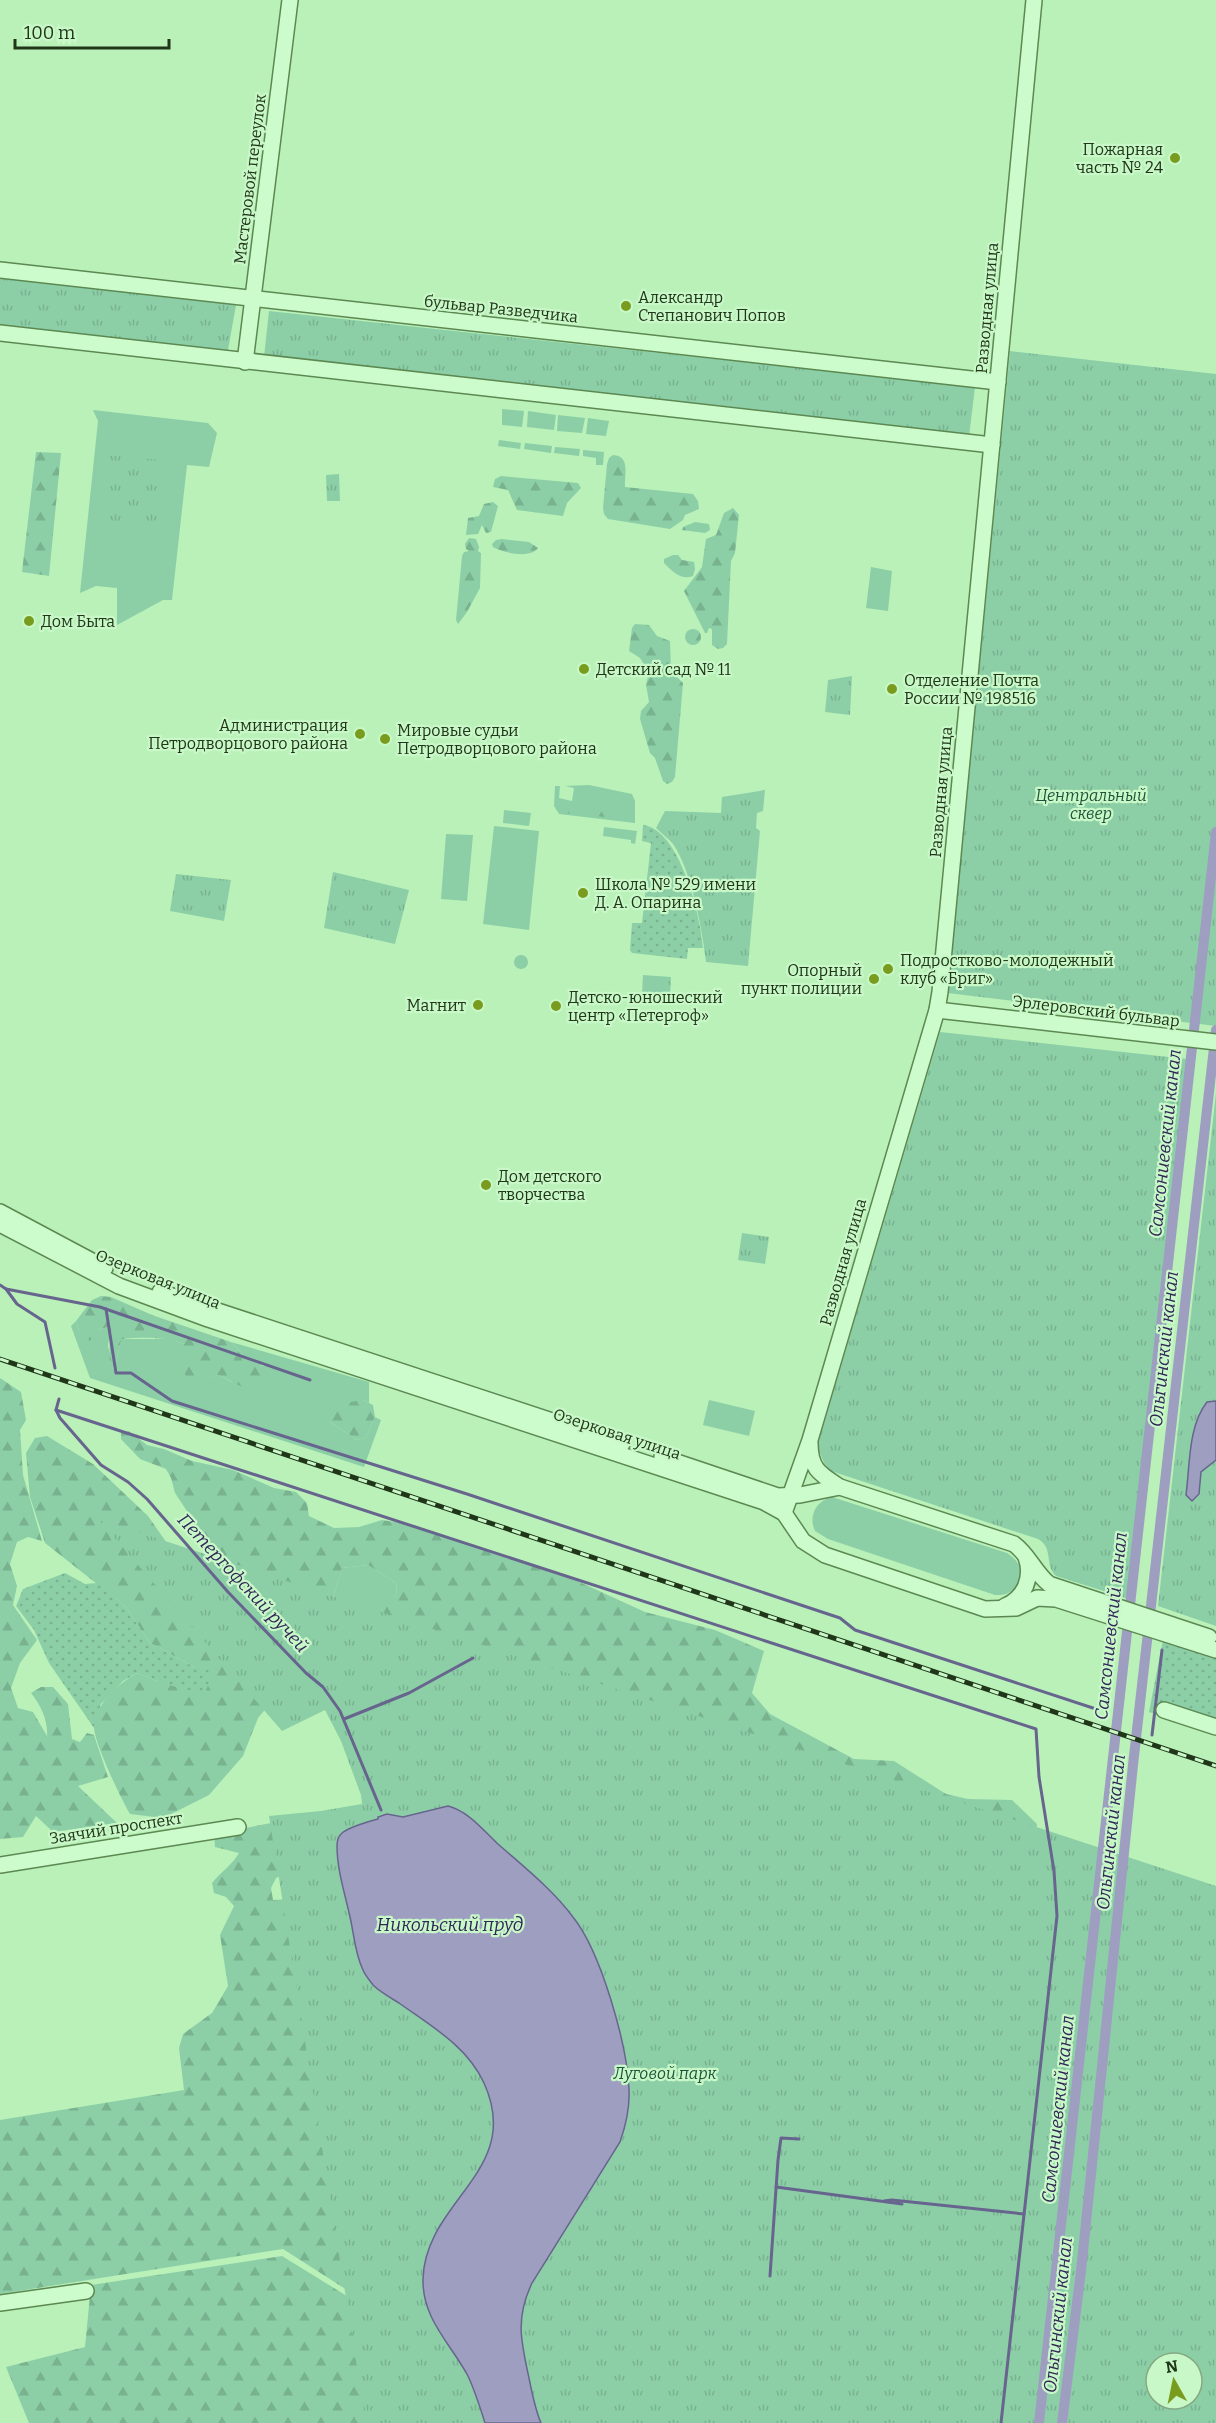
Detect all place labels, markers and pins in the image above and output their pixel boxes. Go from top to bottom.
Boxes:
place label: Пожарная часть № 24 [1075,140,1164,177]
marker: Пожарная часть № 24 [1168,151,1182,165]
place label: Александр Степанович Попов [638,288,786,325]
marker: Александр Степанович Попов [619,299,633,313]
place label: Дом Быта [41,612,115,631]
marker: Дом Быта [22,614,36,628]
place label: Детский сад № 11 [596,660,731,679]
marker: Детский сад № 11 [577,662,591,676]
place label: Отделение Почта России № 198516 [904,671,1039,708]
marker: Отделение Почта России № 198516 [885,682,899,696]
place label: Администрация Петродворцового района [148,716,348,753]
place label: Мировые судьи Петродворцового района [397,721,597,758]
marker: Администрация Петродворцового района [353,727,367,741]
marker: Мировые судьи Петродворцового района [378,732,392,746]
place label: Школа № 529 имени Д. А. Опарина [595,875,756,912]
marker: Школа № 529 имени Д. А. Опарина [576,886,590,900]
place label: Подростково-молодежный клуб «Бриг» [900,951,1114,988]
place label: Опорный пункт полиции [741,961,862,998]
marker: Подростково-молодежный клуб «Бриг» [881,962,895,976]
marker: Опорный пункт полиции [867,972,881,986]
place label: Детско-юношеский центр «Петергоф» [568,988,723,1025]
place label: Магнит [407,996,466,1015]
marker: Магнит [471,998,485,1012]
marker: Детско-юношеский центр «Петергоф» [549,999,563,1013]
place label: Дом детского творчества [498,1167,602,1204]
marker: Дом детского творчества [479,1178,493,1192]

